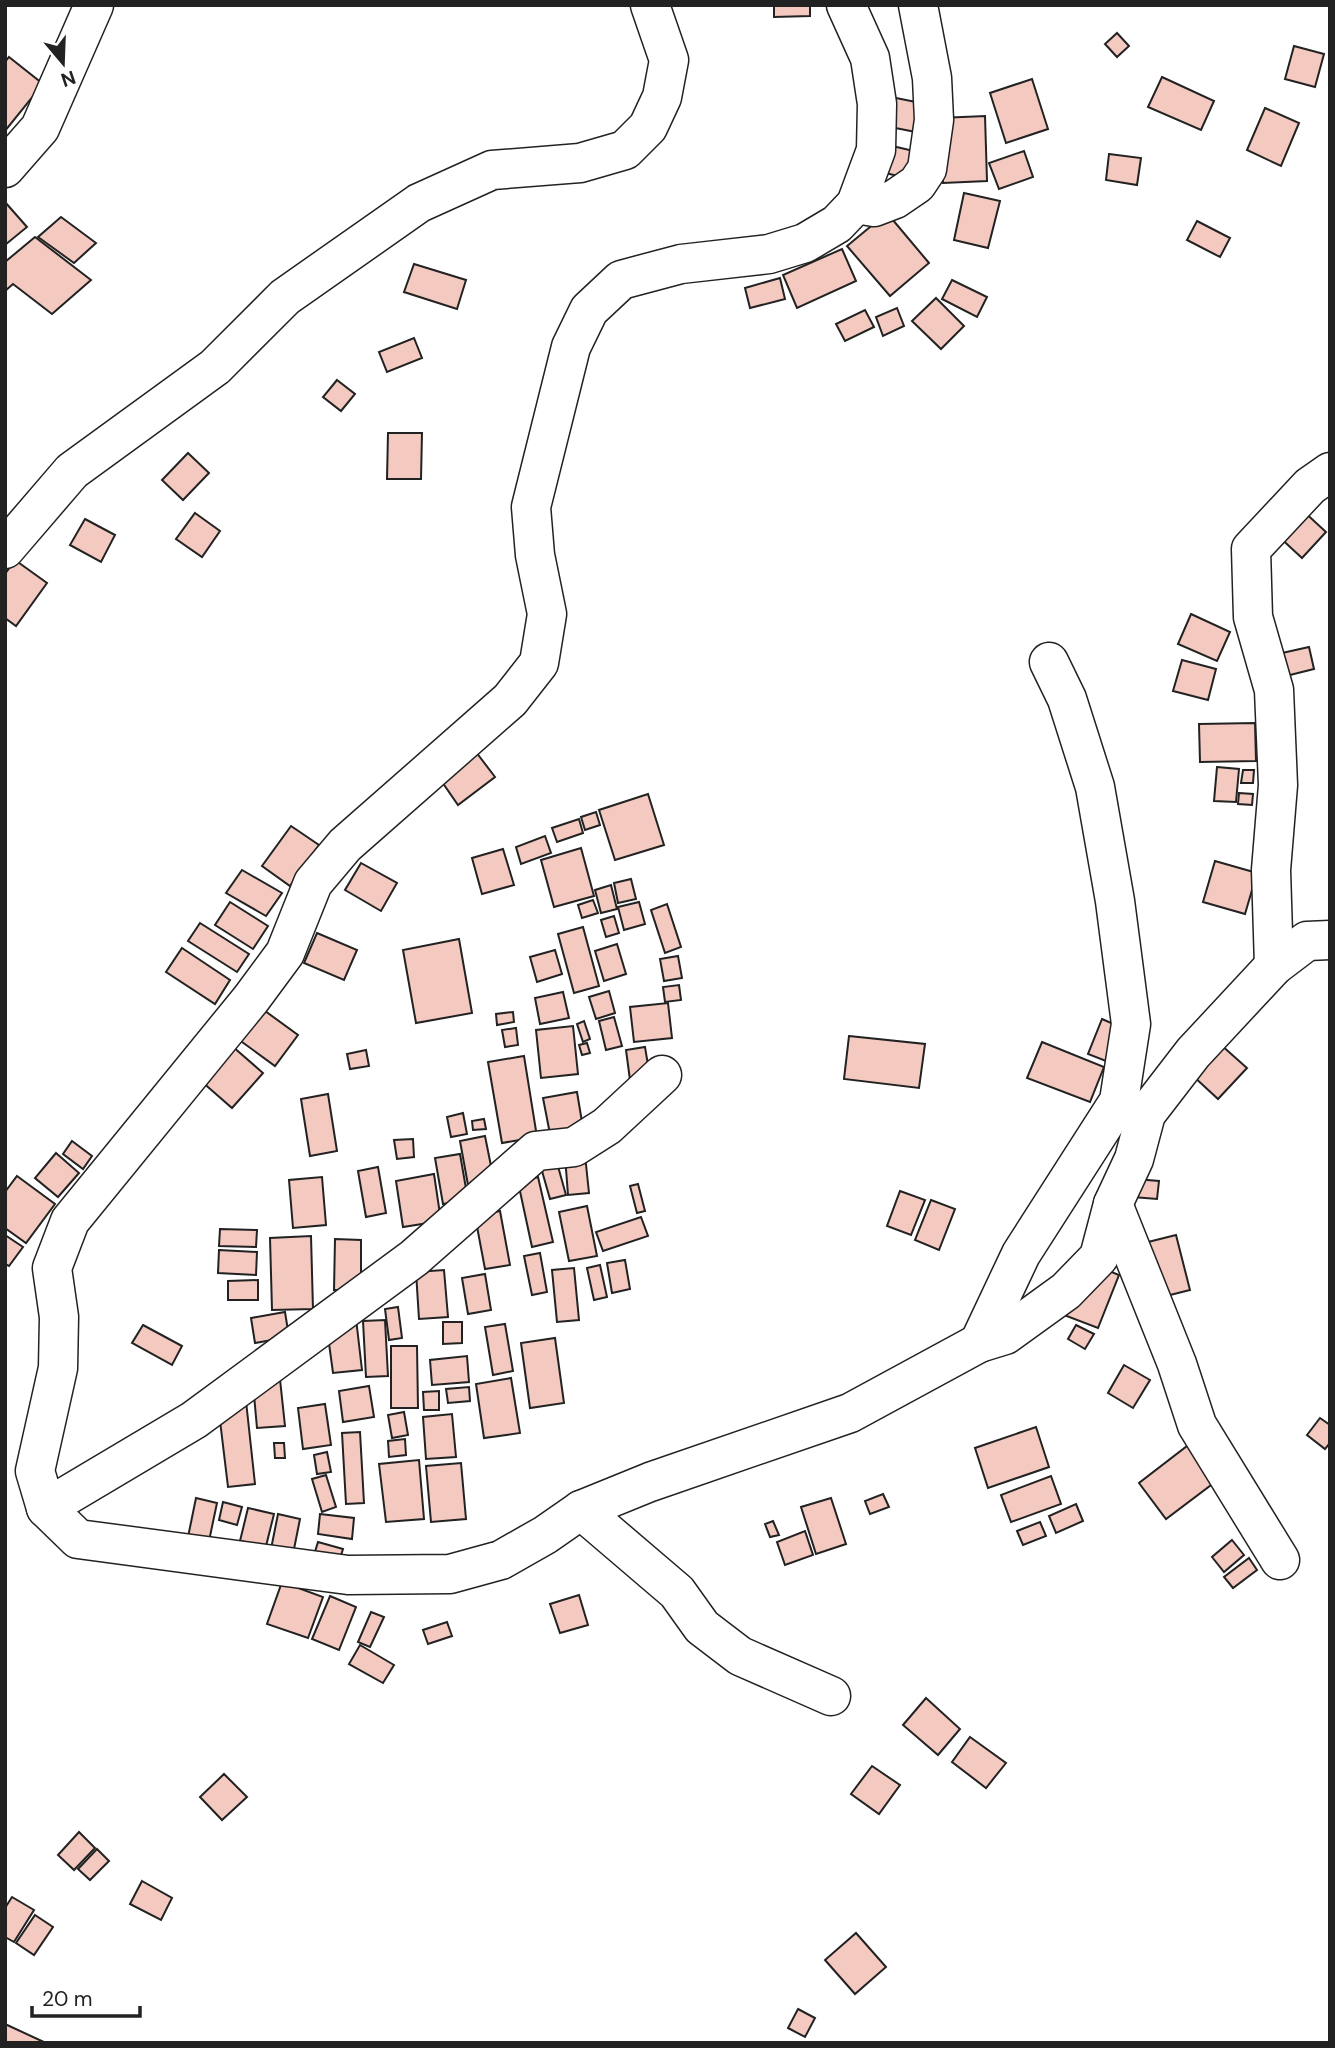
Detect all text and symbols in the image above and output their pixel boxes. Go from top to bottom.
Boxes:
north arrow [28,28,98,98]
text: N [58,65,79,93]
scale bar [32,1974,140,2018]
text: 20 m [42,1985,93,2013]

